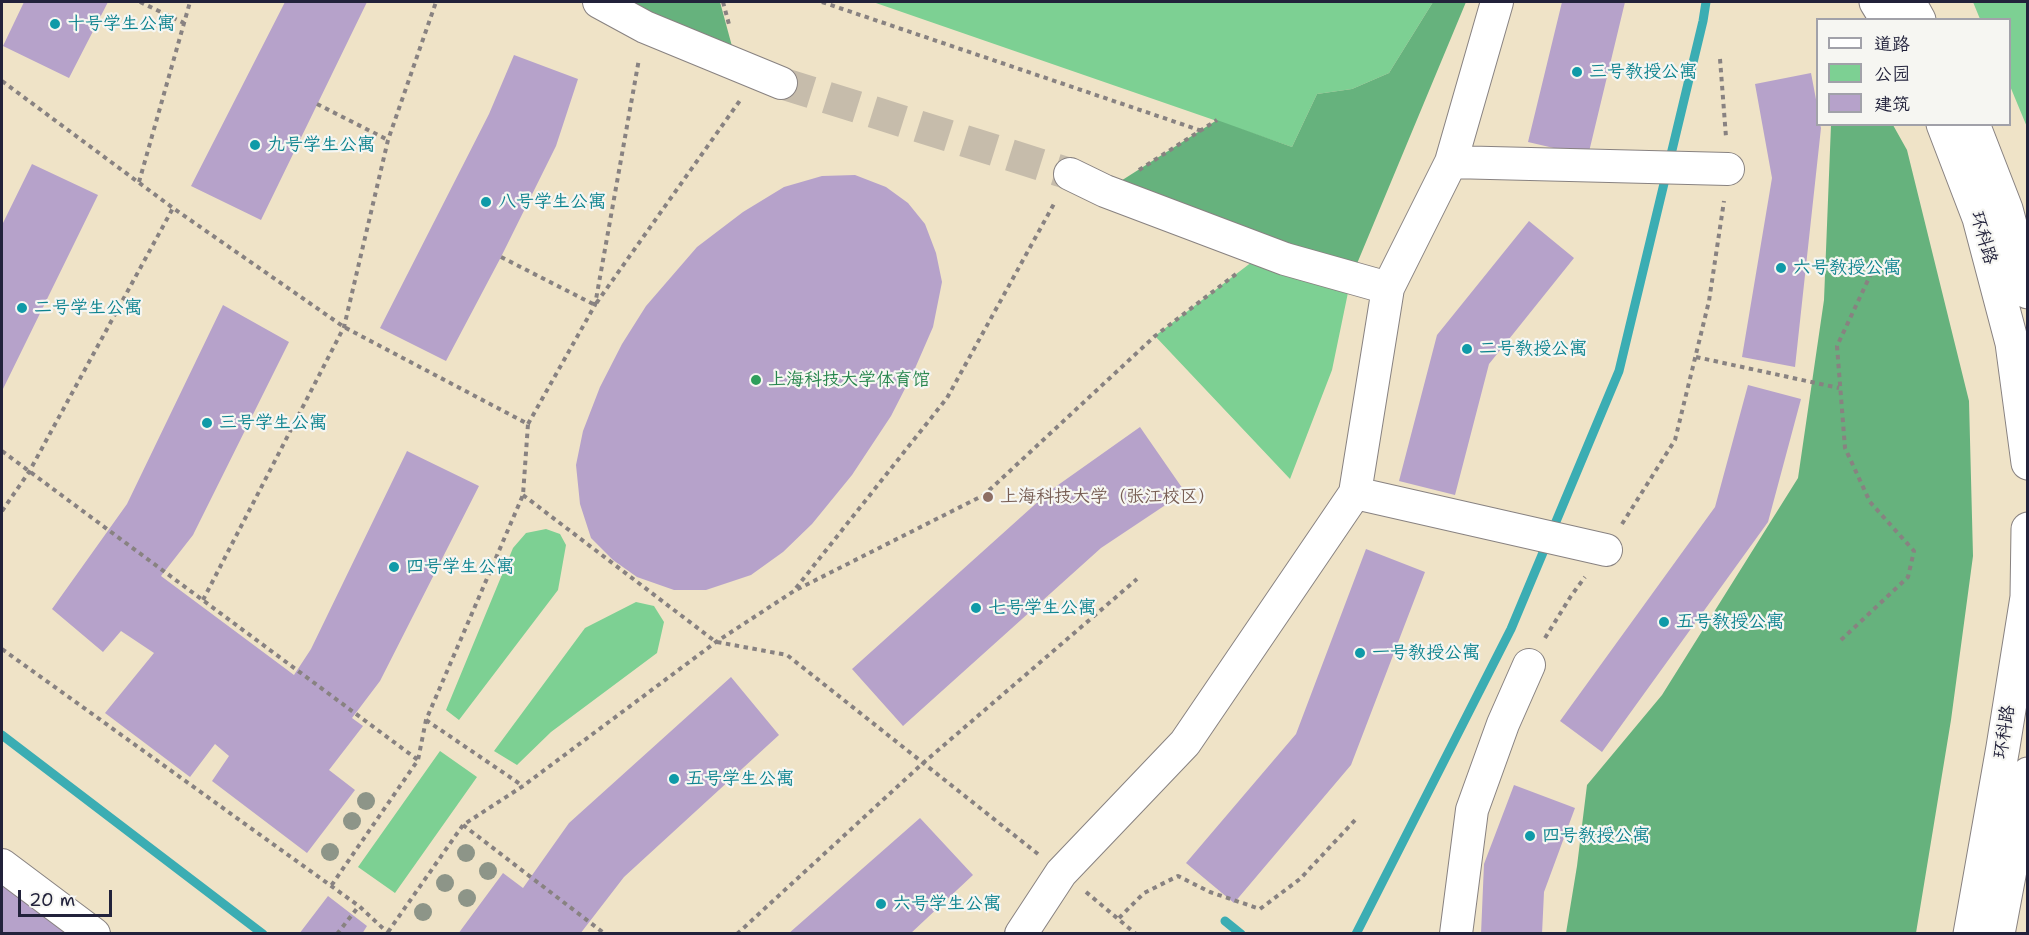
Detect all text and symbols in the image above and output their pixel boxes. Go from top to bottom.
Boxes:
place label: 十号学生公寓 [67,13,175,35]
marker: 十号学生公寓 [48,17,62,31]
legend [1816,18,2011,126]
text: 道路 [1874,32,1910,56]
place label: 三号教授公寓 [1589,61,1697,83]
text: 公园 [1874,62,1910,86]
marker: 三号教授公寓 [1570,65,1584,79]
text: 建筑 [1874,92,1910,116]
place label: 九号学生公寓 [267,134,375,156]
marker: 九号学生公寓 [248,138,262,152]
place label: 八号学生公寓 [498,191,606,213]
marker: 八号学生公寓 [479,195,493,209]
street label: 环科路 [1965,209,2001,267]
place label: 六号教授公寓 [1793,257,1901,279]
marker: 六号教授公寓 [1774,261,1788,275]
place label: 二号学生公寓 [34,297,142,319]
marker: 二号学生公寓 [15,301,29,315]
place label: 二号教授公寓 [1479,338,1587,360]
marker: 二号教授公寓 [1460,342,1474,356]
place label: 上海科技大学体育馆 [768,369,930,391]
marker: 上海科技大学体育馆 [749,373,763,387]
place label: 三号学生公寓 [219,412,327,434]
marker: 三号学生公寓 [200,416,214,430]
place label: 上海科技大学（张江校区） [1000,486,1216,508]
marker: 上海科技大学（张江校区） [981,490,995,504]
place label: 四号学生公寓 [406,556,514,578]
marker: 四号学生公寓 [387,560,401,574]
place label: 七号学生公寓 [988,597,1096,619]
marker: 七号学生公寓 [969,601,983,615]
place label: 五号教授公寓 [1676,611,1784,633]
marker: 五号教授公寓 [1657,615,1671,629]
place label: 一号教授公寓 [1372,642,1480,664]
marker: 一号教授公寓 [1353,646,1367,660]
street label: 环科路 [1990,704,2020,760]
place label: 五号学生公寓 [686,768,794,790]
marker: 五号学生公寓 [667,772,681,786]
place label: 四号教授公寓 [1542,825,1650,847]
marker: 四号教授公寓 [1523,829,1537,843]
scale bar [21,878,116,916]
text: 20 m [29,888,75,912]
place label: 六号学生公寓 [893,893,1001,915]
marker: 六号学生公寓 [874,897,888,911]

